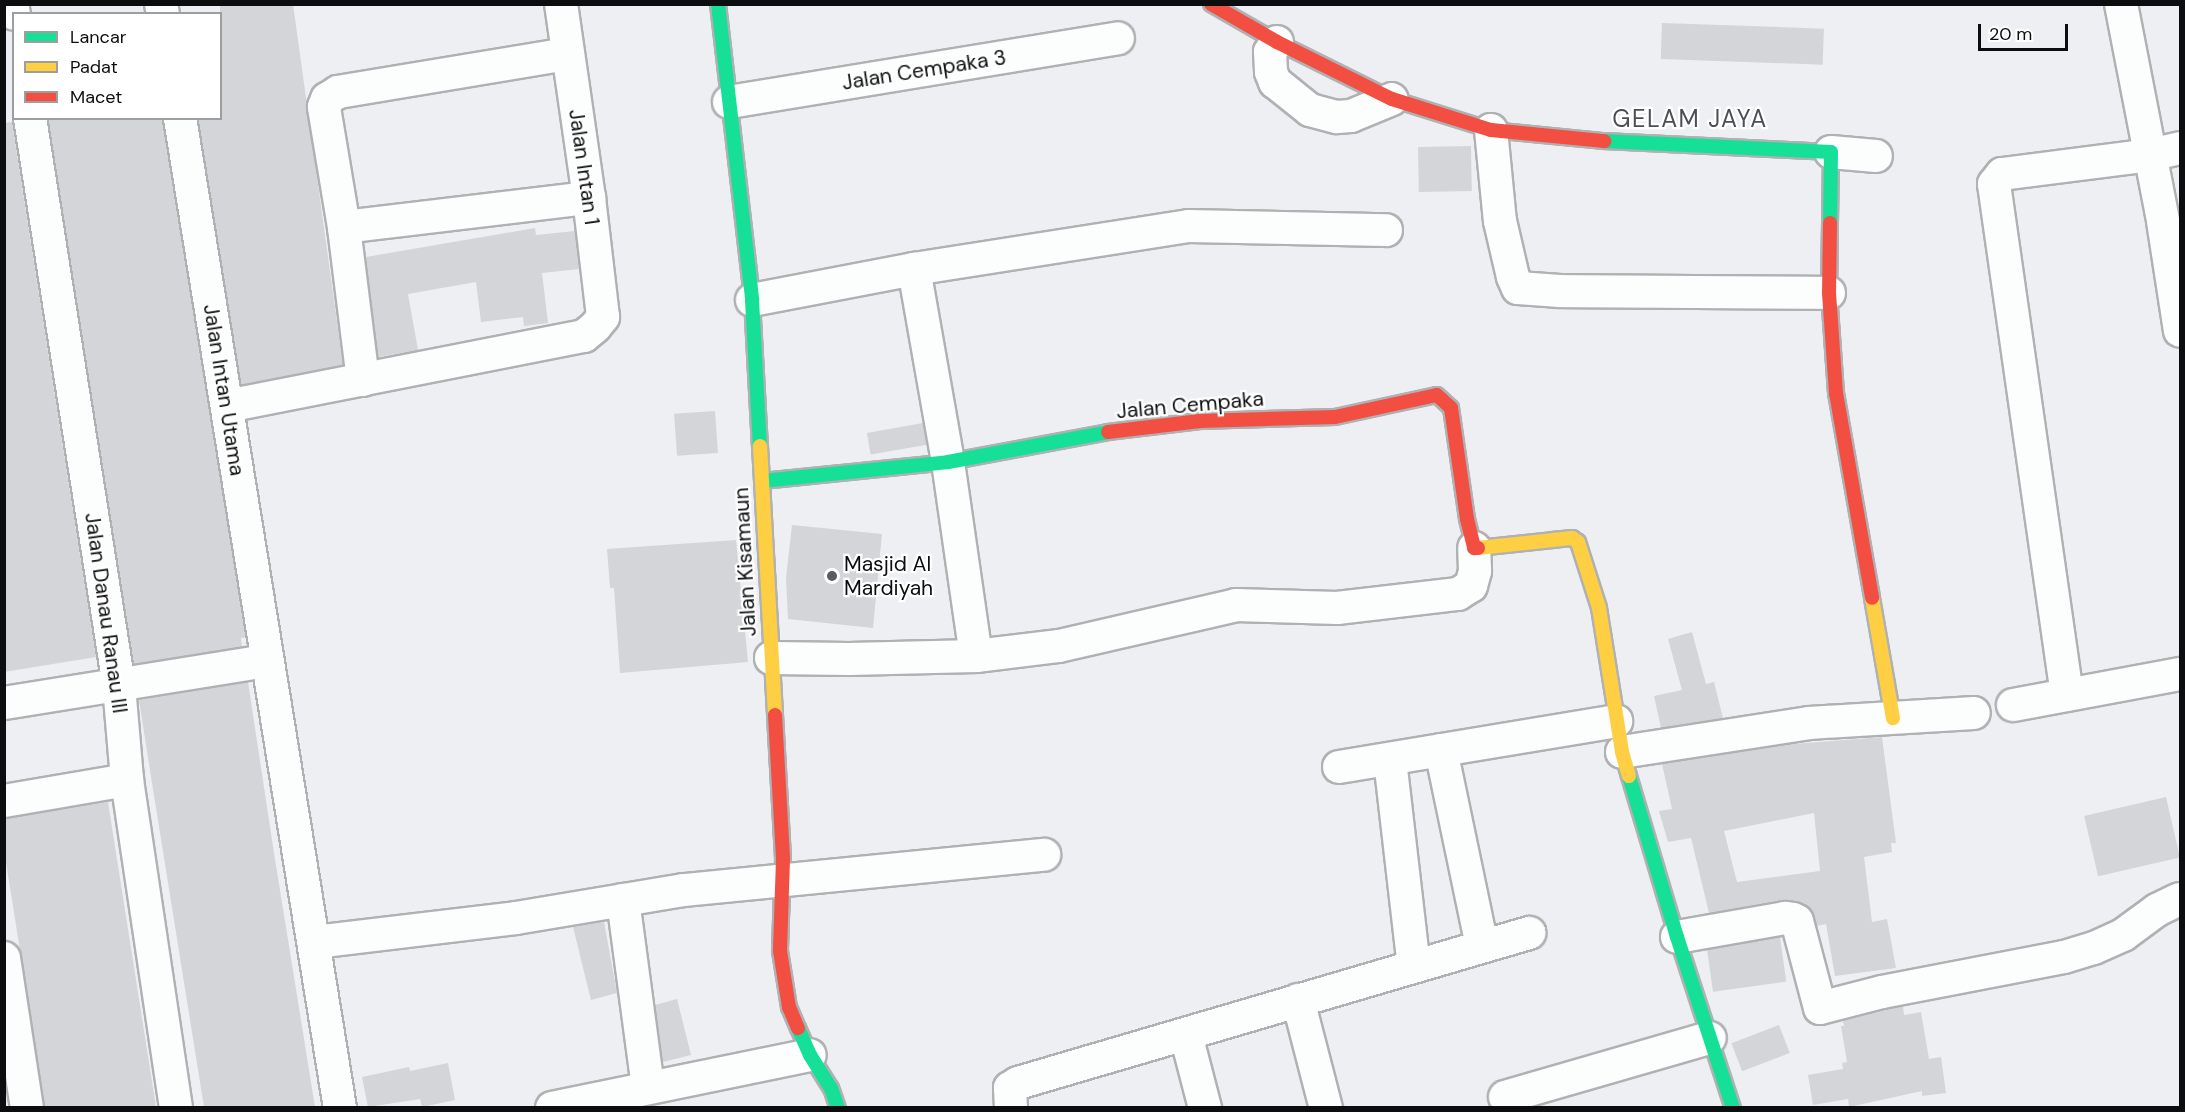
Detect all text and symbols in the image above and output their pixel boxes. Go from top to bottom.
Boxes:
legend [12,12,222,120]
scale bar [1981,12,2071,50]
text: 20 m [1989,22,2032,46]
text: Lancar [70,25,126,49]
street label: Jalan Cempaka 3 [840,45,1008,95]
text: Padat [70,55,118,79]
text: Macet [70,85,122,109]
district label: GELAM JAYA [1612,105,1768,133]
street label: Jalan Intan 1 [563,108,605,226]
street label: Jalan Intan Utama [198,302,250,478]
street label: Jalan Cempaka [1115,386,1265,424]
street label: Jalan Kisamaun [729,487,761,637]
street label: Jalan Danau Ranau III [79,511,133,715]
place label: Masjid Al Mardiyah [844,551,933,601]
marker: Masjid Al Mardiyah [825,569,839,583]

